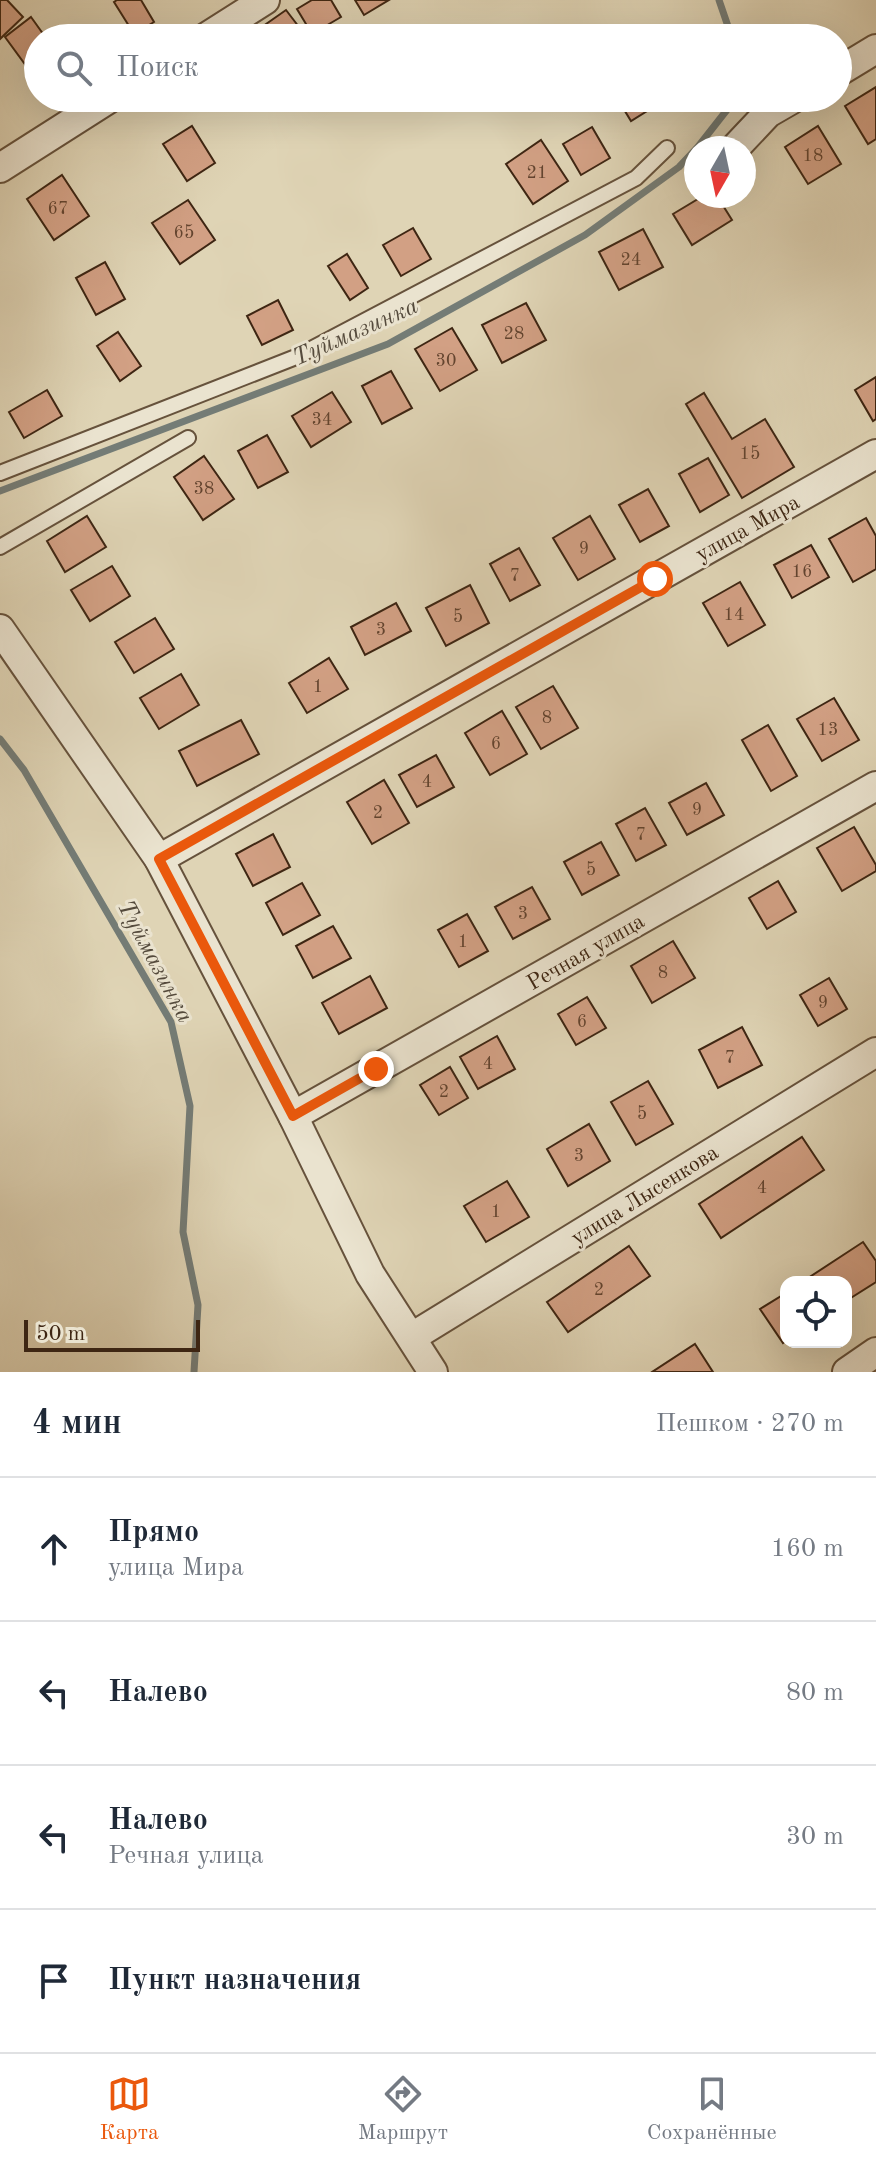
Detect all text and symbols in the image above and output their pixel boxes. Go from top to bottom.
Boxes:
search box [24,24,852,112]
icon: search [52,46,96,90]
text: Поиск [116,53,199,83]
north arrow [684,136,756,208]
house number: 18 [803,147,823,165]
house number: 21 [527,164,547,182]
house number: 67 [48,200,68,218]
house number: 65 [174,224,194,242]
house number: 24 [621,251,641,269]
water label: Туймазинка [289,294,422,371]
house number: 28 [504,325,524,343]
house number: 30 [436,352,456,370]
house number: 34 [312,411,332,429]
house number: 15 [740,445,760,463]
house number: 38 [194,480,214,498]
street label: улица Мира [692,491,804,566]
house number: 9 [579,540,589,558]
route start [637,561,673,597]
house number: 16 [792,563,812,581]
house number: 7 [510,567,520,585]
house number: 14 [724,606,744,624]
house number: 5 [453,608,463,626]
house number: 3 [376,621,386,639]
house number: 1 [313,678,323,696]
house number: 8 [542,709,552,727]
house number: 13 [818,721,838,739]
house number: 6 [491,735,501,753]
house number: 4 [422,773,432,791]
house number: 9 [692,801,702,819]
house number: 2 [373,804,383,822]
house number: 7 [636,826,646,844]
house number: 5 [586,861,596,879]
water label: Туймазинка [112,897,197,1027]
house number: 3 [518,905,528,923]
street label: Речная улица [523,910,649,995]
house number: 1 [458,933,468,951]
house number: 8 [658,964,668,982]
house number: 9 [818,994,828,1012]
house number: 6 [577,1013,587,1031]
house number: 7 [725,1049,735,1067]
route end [358,1051,394,1087]
house number: 4 [483,1055,493,1073]
house number: 2 [439,1083,449,1101]
house number: 5 [637,1105,647,1123]
street label: улица Лысенкова [567,1141,723,1250]
house number: 3 [574,1147,584,1165]
house number: 4 [757,1179,767,1197]
house number: 1 [491,1203,501,1221]
map controls [780,1276,852,1348]
button: locate [780,1276,852,1348]
house number: 2 [594,1281,604,1299]
scale bar [24,1316,200,1352]
text: 50 m [36,1323,85,1345]
text: 4 мин [32,1407,122,1441]
text: Пешком · 270 m [656,1411,844,1437]
text: Прямо [108,1518,199,1548]
icon: ahead [32,1527,76,1571]
text: 160 m [771,1536,844,1562]
text: улица Мира [108,1555,244,1581]
icon: left [32,1671,76,1715]
text: Налево [108,1678,208,1708]
text: 80 m [786,1680,844,1706]
text: Налево [108,1806,208,1836]
icon: left [32,1815,76,1859]
text: 30 m [786,1824,844,1850]
text: Речная улица [108,1843,264,1869]
icon: arrive [32,1959,76,2003]
text: Пункт назначения [108,1966,361,1996]
tab: Карта [99,2072,159,2147]
tab: Маршрут [358,2072,448,2147]
tab: Сохранённые [647,2072,777,2147]

